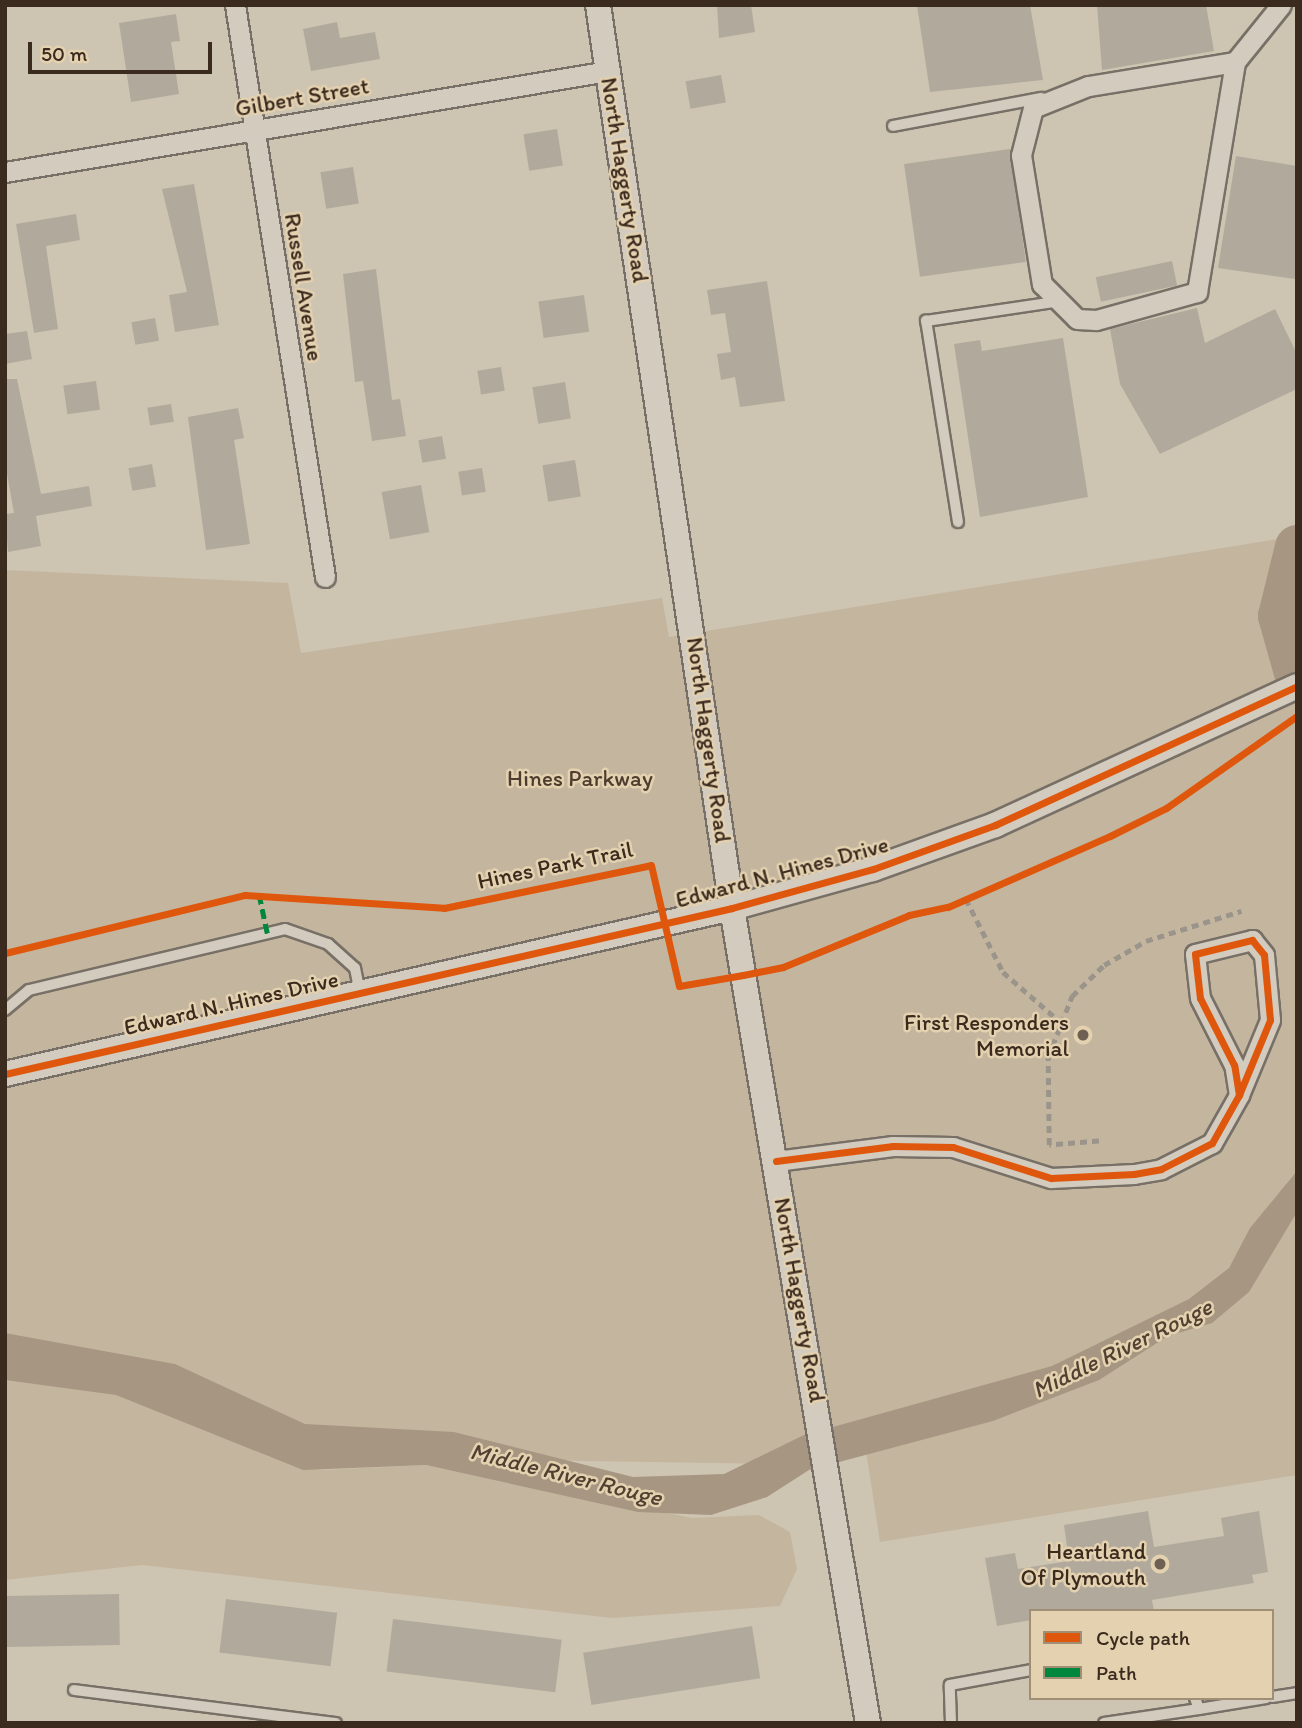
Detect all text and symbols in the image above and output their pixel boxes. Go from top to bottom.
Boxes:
scale bar [32,28,215,72]
text: 50 m [41,41,87,66]
street label: Gilbert Street [233,72,371,122]
street label: North Haggerty Road [595,75,655,285]
street label: Russell Avenue [279,212,329,362]
street label: North Haggerty Road [681,635,737,845]
park label: Hines Parkway [508,764,652,792]
street label: Edward N. Hines Drive [672,830,892,914]
street label: Hines Park Trail [476,835,634,895]
street label: Edward N. Hines Drive [121,965,341,1041]
place label: First Responders Memorial [904,1008,1069,1062]
marker: First Responders Memorial [1075,1027,1091,1043]
street label: North Haggerty Road [768,1195,832,1405]
water label: Middle River Rouge [1028,1292,1216,1404]
water label: Middle River Rouge [467,1436,665,1512]
place label: Heartland Of Plymouth [1021,1537,1146,1591]
marker: Heartland Of Plymouth [1152,1556,1168,1572]
legend [1029,1609,1274,1700]
text: Cycle path [1096,1625,1190,1650]
text: Path [1096,1660,1137,1685]

